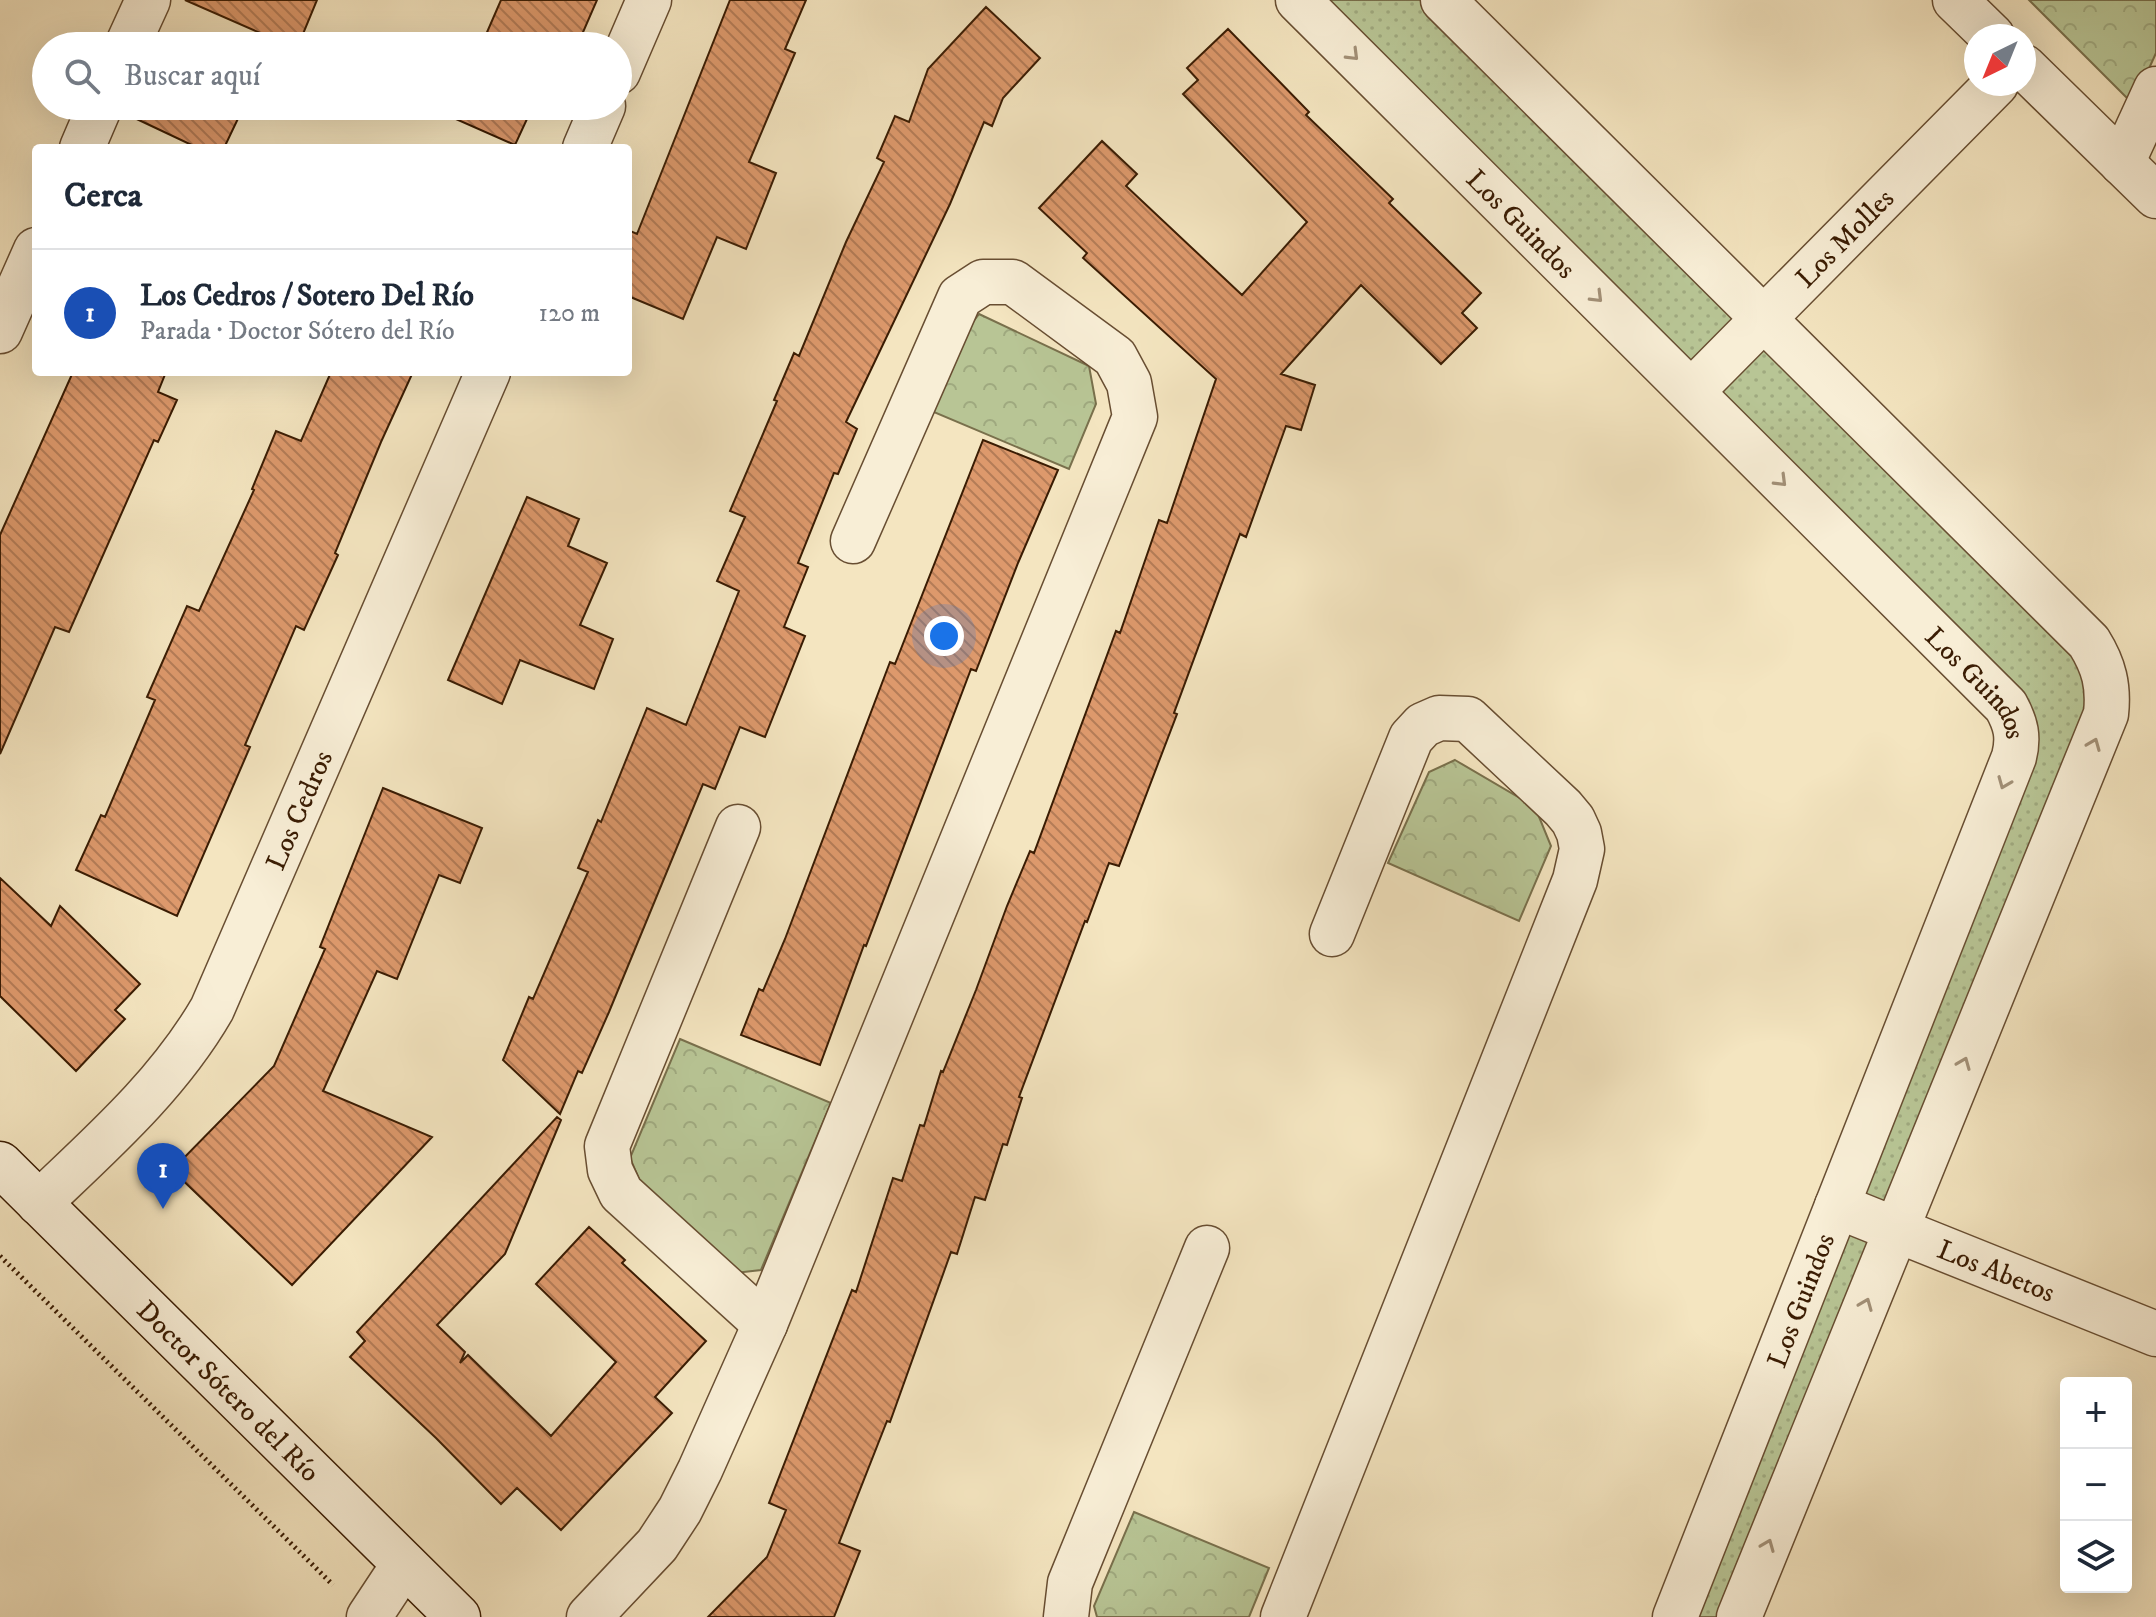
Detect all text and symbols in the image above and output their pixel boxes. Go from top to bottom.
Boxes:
north arrow [1964,24,2036,96]
search box [32,32,632,120]
one-way arrow [1344,46,1358,60]
icon: search [60,54,104,98]
text: Buscar aquí [124,58,261,95]
street label: Los Guindos [1458,162,1583,286]
text: Cerca [64,175,142,217]
street label: Los Molles [1788,182,1902,296]
text: Los Cedros / Sotero Del Río [140,278,474,315]
one-way arrow [1588,288,1602,302]
text: 1 [85,297,95,330]
text: 120 m [539,297,600,330]
text: Parada · Doctor Sótero del Río [140,315,455,348]
one-way arrow [1772,472,1787,486]
your location [924,616,964,656]
street label: Los Guindos [1917,620,2032,741]
one-way arrow [2084,738,2100,752]
street label: Los Cedros [258,745,341,876]
one-way arrow [1997,775,2014,789]
one-way arrow [1954,1057,1971,1071]
pin: 1 [137,1143,189,1209]
street label: Los Guindos [1760,1228,1843,1373]
street label: Los Abetos [1932,1232,2060,1311]
street label: Doctor Sótero del Río [129,1293,327,1490]
one-way arrow [1856,1298,1873,1312]
map controls [2060,1377,2132,1593]
button: + [2060,1377,2132,1449]
button: − [2060,1449,2132,1521]
button: layers [2060,1521,2132,1593]
one-way arrow [1759,1539,1775,1553]

